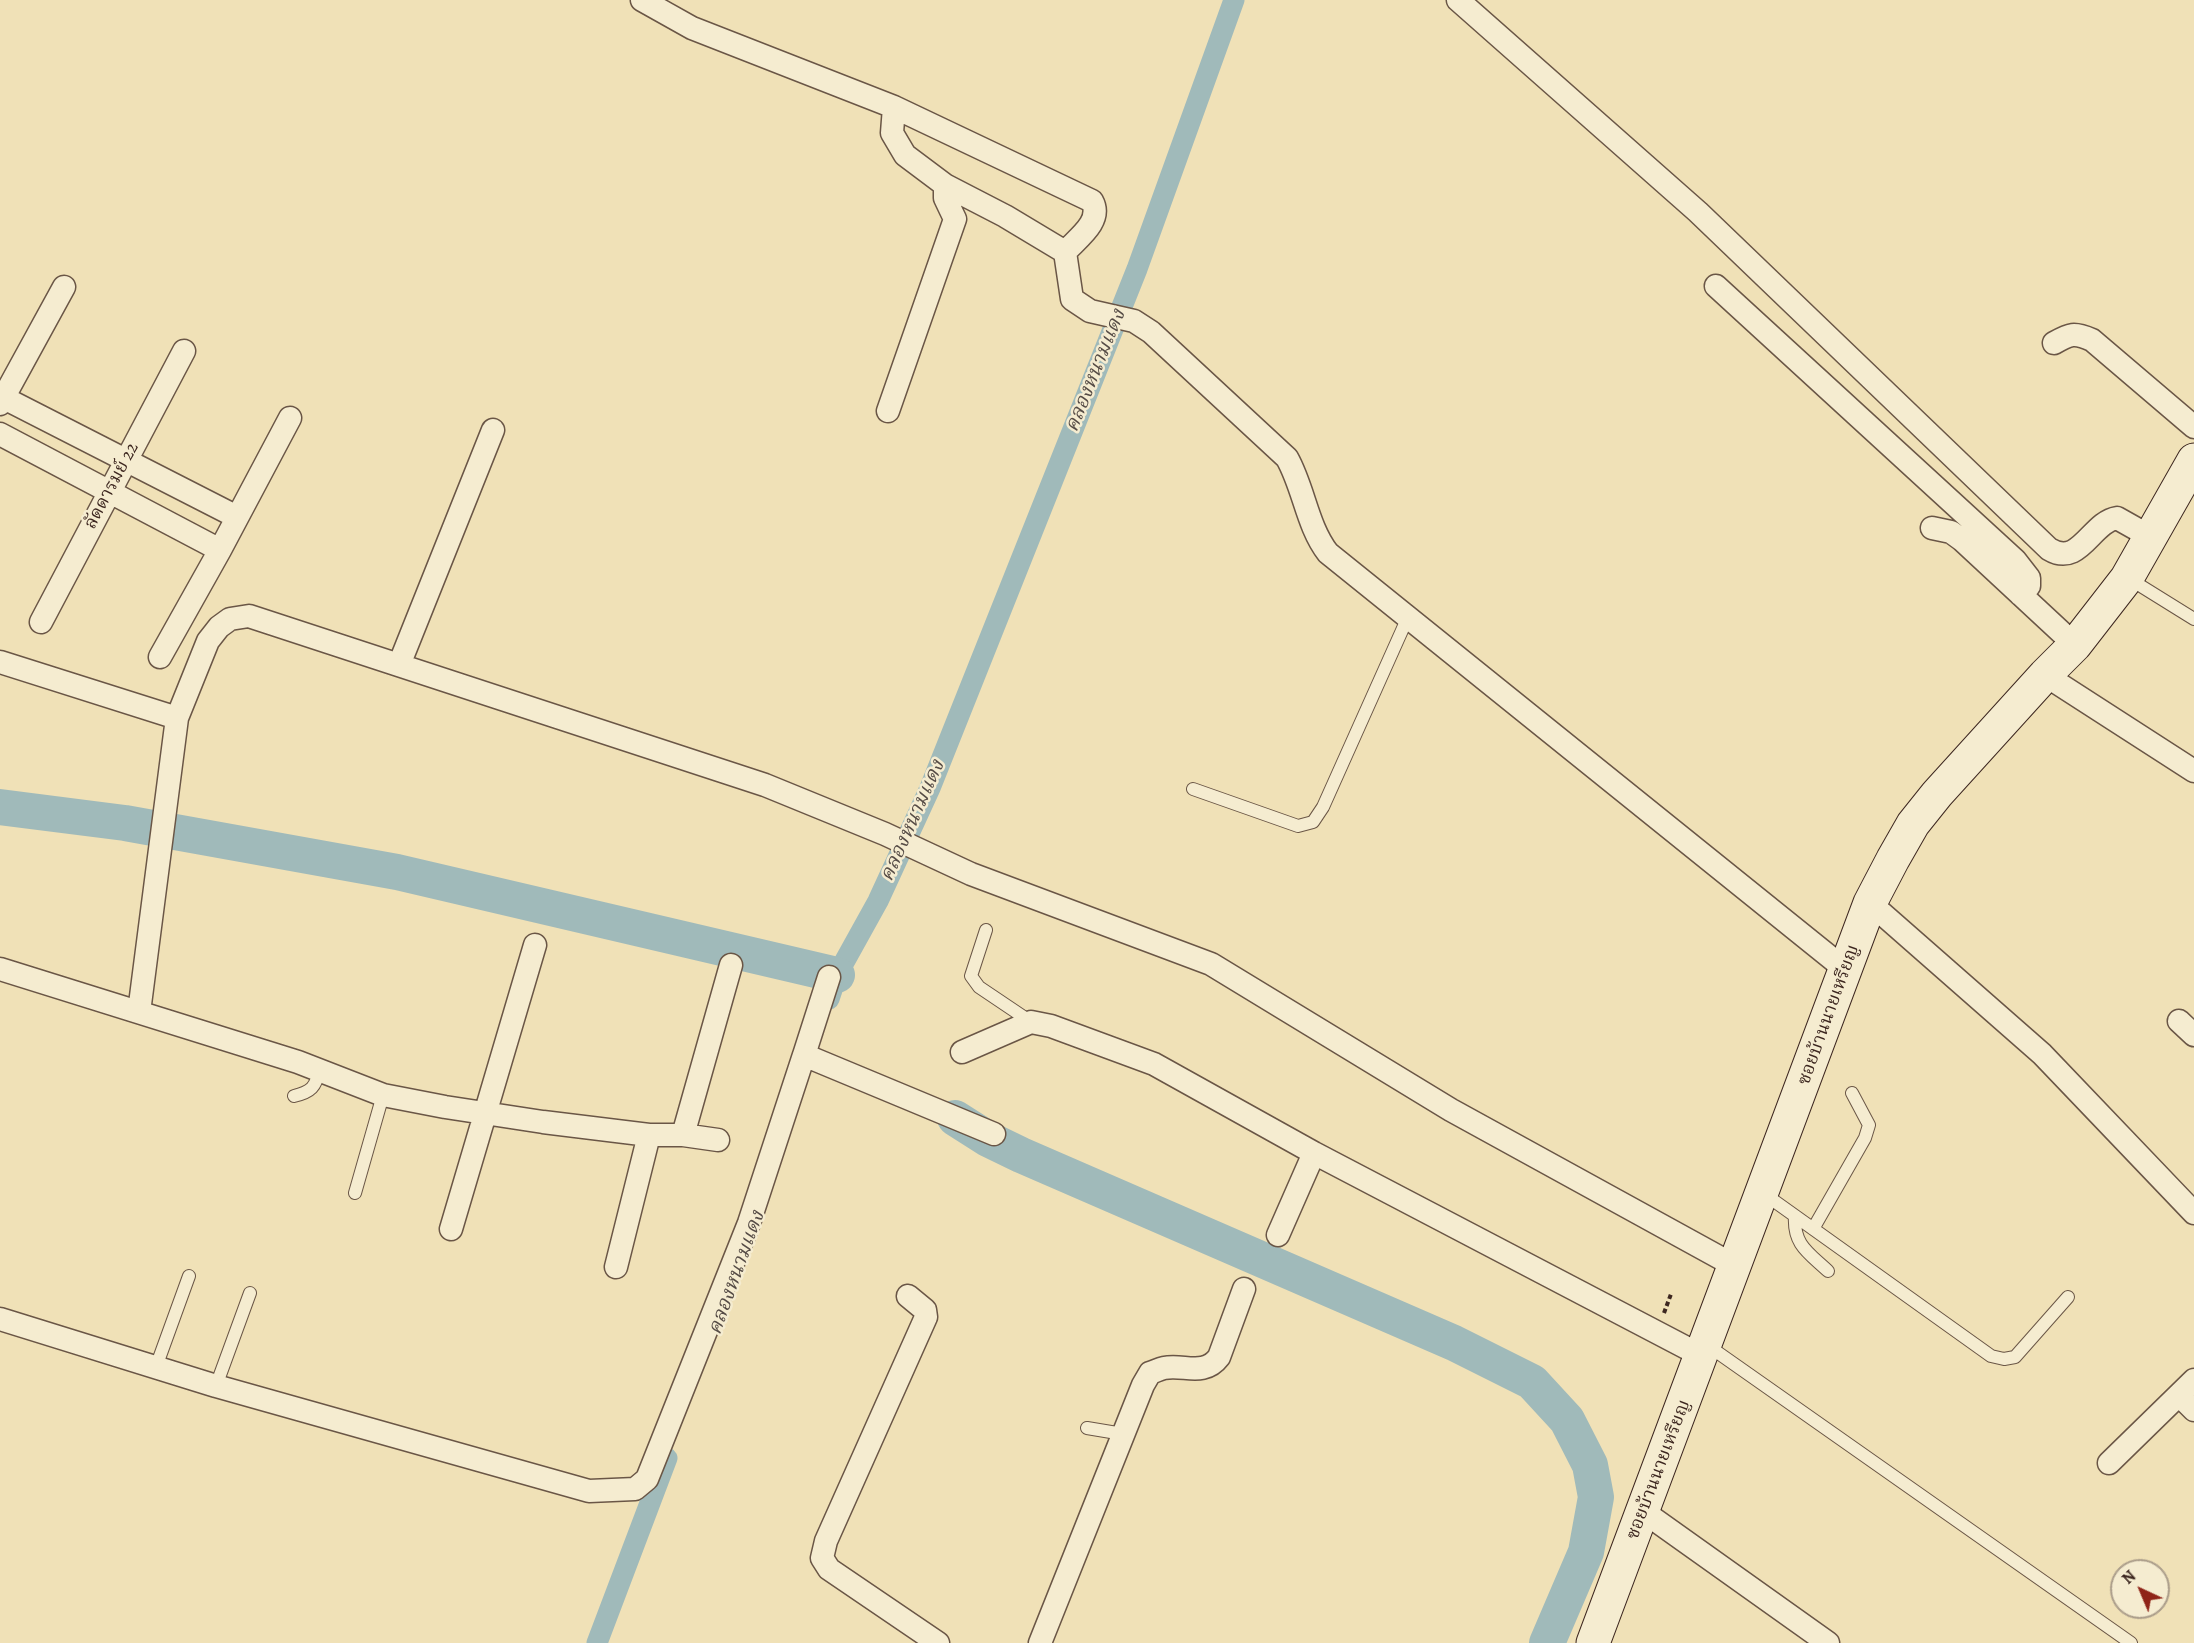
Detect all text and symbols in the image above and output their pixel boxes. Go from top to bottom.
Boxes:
water label: คลองหนามแดง [1061,306,1131,436]
street label: ลัดดารมย์ 22 [80,439,144,533]
water label: คลองหนามแดง [876,757,950,885]
street label: ซอยบ้านนายเหรียญ [1794,942,1864,1088]
water label: คลองหนามแดง [703,1208,771,1338]
street label: ซอยบ้านนายเหรียญ [1622,1397,1696,1543]
north arrow [2110,1559,2170,1619]
text: N [2117,1566,2141,1589]

